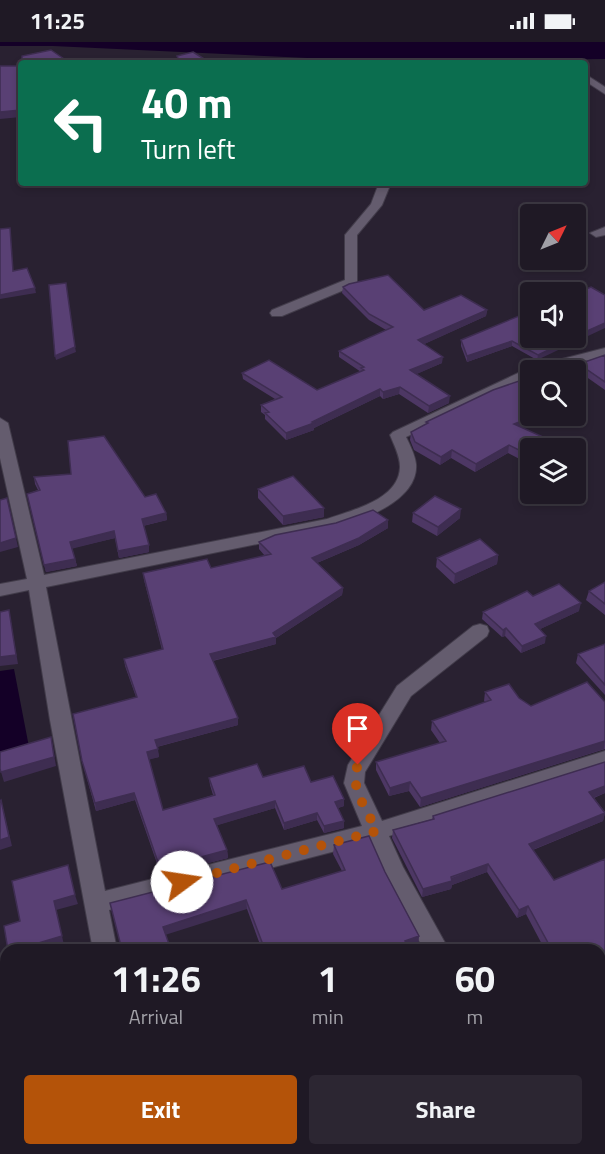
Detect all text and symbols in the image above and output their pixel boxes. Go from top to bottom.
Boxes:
text: 11:25 [30,4,85,38]
text: 40 m [141,70,233,134]
icon: left [42,84,120,162]
text: Turn left [141,128,235,169]
north arrow [520,204,586,270]
map controls [520,204,586,504]
button: sound [520,282,586,348]
button: search [520,360,586,426]
button: layers [520,438,586,504]
pin [332,703,383,765]
icon: arrive [341,712,374,745]
position arrow [150,850,214,914]
text: 11:26 [111,951,201,1006]
text: 1 [318,951,338,1006]
text: 60 [455,951,495,1006]
text: Arrival [129,1001,183,1032]
text: min [312,1001,344,1032]
text: m [466,1001,483,1032]
button: Exit [24,1075,297,1144]
button: Share [309,1075,582,1144]

